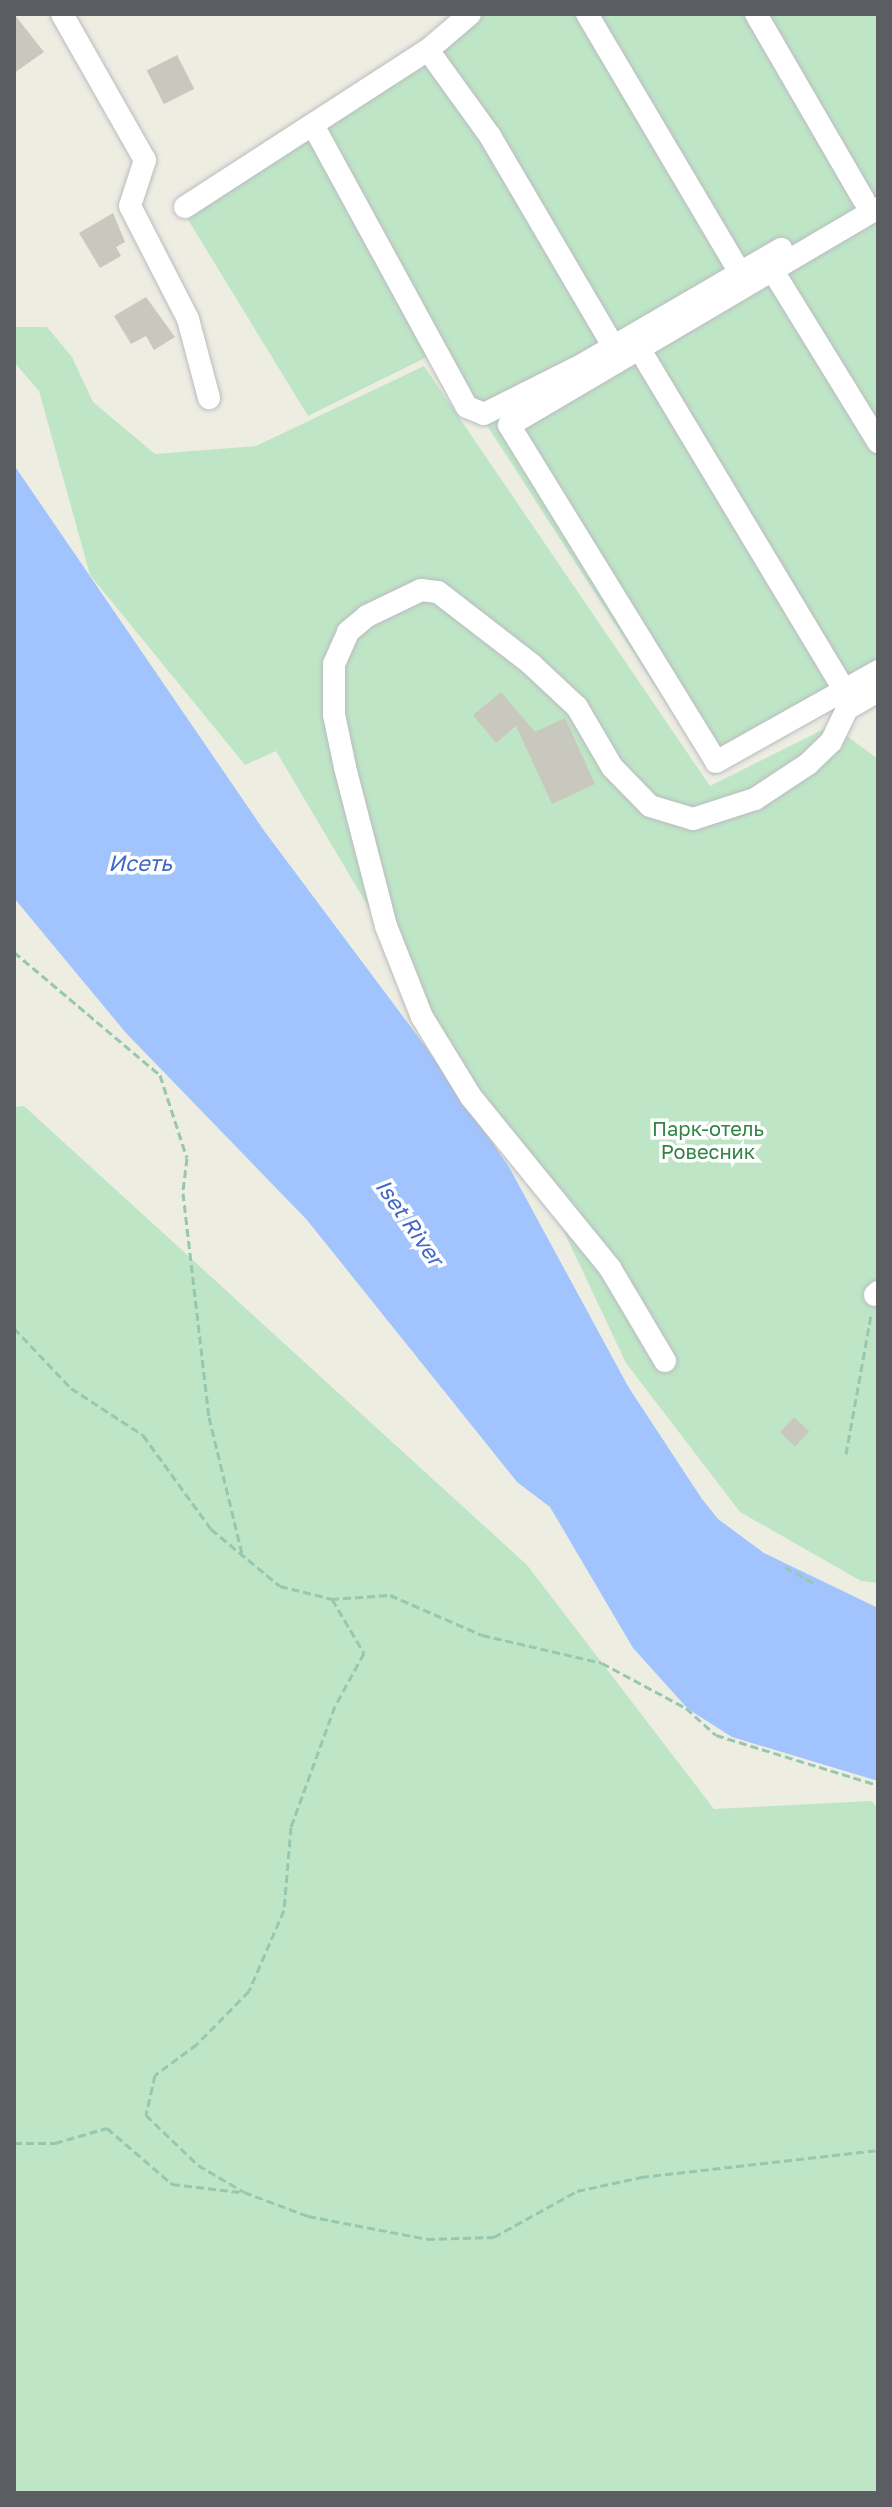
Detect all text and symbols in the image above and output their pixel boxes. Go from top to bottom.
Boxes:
water label: Исеть [108,850,172,876]
park label: Парк-отель Ровесник [652,1117,764,1164]
water label: Iset River [371,1174,449,1270]

